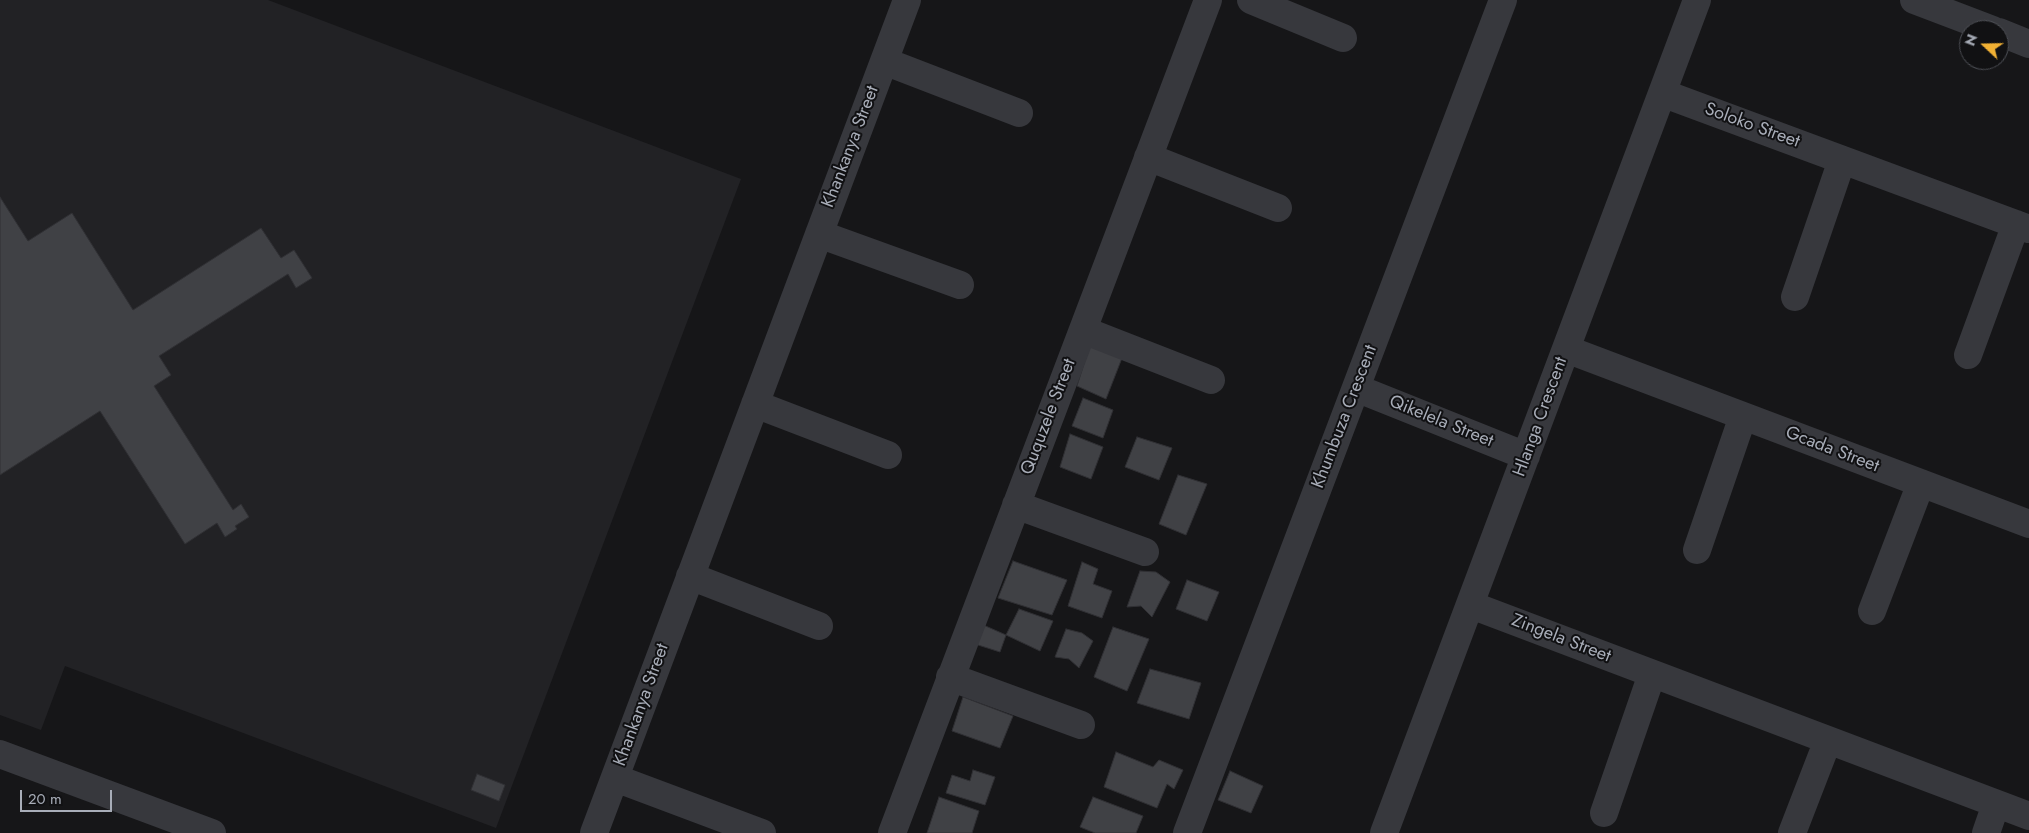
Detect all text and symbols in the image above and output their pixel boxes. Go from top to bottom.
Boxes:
north arrow [1959,20,2009,70]
text: N [1960,31,1982,49]
street label: Khankanya Street [818,83,884,211]
street label: Soloko Street [1702,99,1802,153]
street label: Khumbuza Crescent [1308,342,1382,492]
street label: Hlanga Crescent [1509,354,1573,480]
street label: Ququzele Street [1017,356,1081,478]
street label: Qikelela Street [1386,391,1496,453]
street label: Gcada Street [1782,422,1882,478]
street label: Zingela Street [1508,610,1614,668]
street label: Khankanya Street [610,641,674,769]
scale bar [22,780,115,812]
text: 20 m [28,788,62,810]

